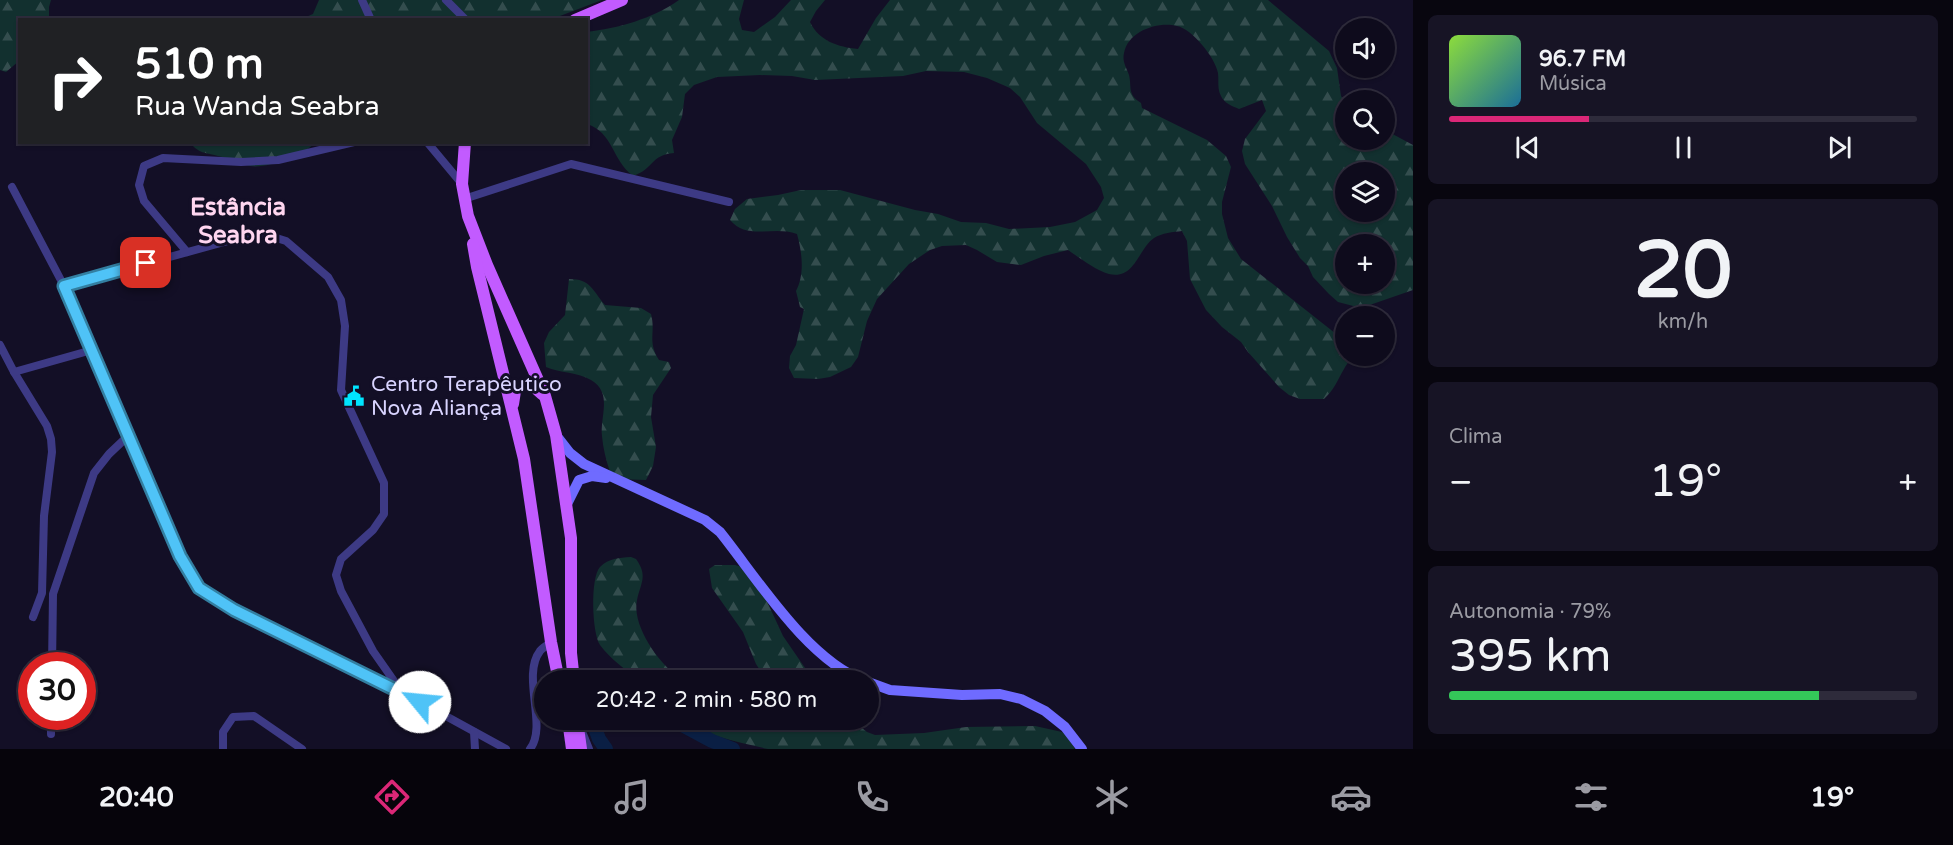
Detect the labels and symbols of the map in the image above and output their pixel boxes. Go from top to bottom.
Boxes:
district label: Estância Seabra [190,193,286,250]
pin [120,237,171,288]
place label: Centro Terapêutico Nova Aliança [371,372,562,421]
public building icon: Centro Terapêutico Nova Aliança [342,384,366,408]
speed limit sign: 30 [18,652,96,730]
position arrow [388,670,452,734]

